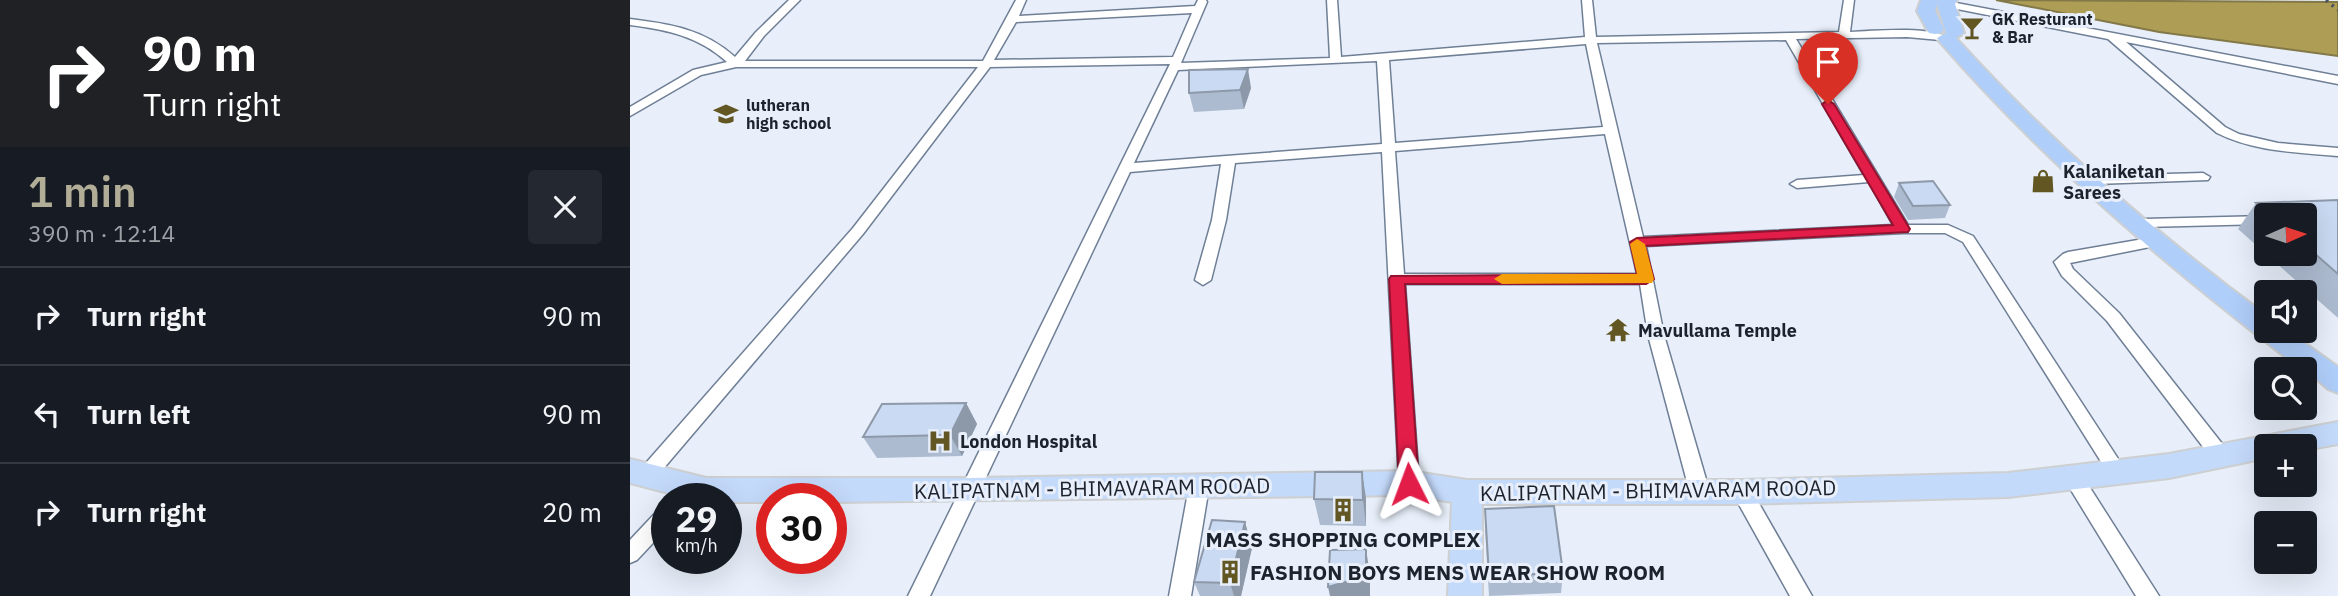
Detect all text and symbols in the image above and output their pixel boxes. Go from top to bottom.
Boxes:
place label: GK Resturant & Bar [1992,9,2093,47]
bar icon: GK Resturant & Bar [1958,14,1986,42]
text: 90 m [143,21,257,84]
icon: right [28,28,119,119]
pin [1798,32,1858,104]
icon: arrive [1809,43,1847,81]
text: Turn right [143,83,281,125]
place label: lutheran high school [746,95,831,133]
school or university icon: lutheran high school [712,100,740,128]
place label: Kalaniketan Sarees [2063,160,2165,204]
text: 1 min [28,164,137,219]
shop icon: Kalaniketan Sarees [2029,167,2057,195]
button: close [528,170,602,244]
north arrow [2254,203,2317,266]
map controls [2254,203,2317,574]
text: 390 m · 12:14 [28,218,175,248]
button: sound [2254,280,2317,343]
icon: right [28,297,66,335]
text: Turn right [87,299,206,333]
text: 90 m [542,299,602,333]
temple icon: Mavullama Temple [1604,316,1632,344]
place label: Mavullama Temple [1638,319,1797,342]
button: search [2254,357,2317,420]
icon: left [28,395,66,433]
text: Turn left [87,397,190,431]
text: 90 m [542,397,602,431]
hospital icon: London Hospital [926,427,954,455]
place label: London Hospital [960,430,1098,453]
button: + [2254,434,2317,497]
position arrow [1372,447,1446,521]
street label: KALIPATNAM - BHIMAVARAM ROOAD [914,471,1270,505]
street label: KALIPATNAM - BHIMAVARAM ROOAD [1480,473,1836,507]
speed limit sign: 30 [756,483,847,574]
icon: right [28,493,66,531]
text: Turn right [87,495,206,529]
text: 20 m [542,495,602,529]
text: 29 [675,496,718,542]
building icon: MASS SHOPPING COMPLEX [1329,496,1357,524]
button: − [2254,511,2317,574]
place label: MASS SHOPPING COMPLEX [1205,525,1481,553]
text: km/h [675,534,718,557]
building icon: FASHION BOYS MENS WEAR SHOW ROOM [1216,558,1244,586]
place label: FASHION BOYS MENS WEAR SHOW ROOM [1250,558,1665,586]

